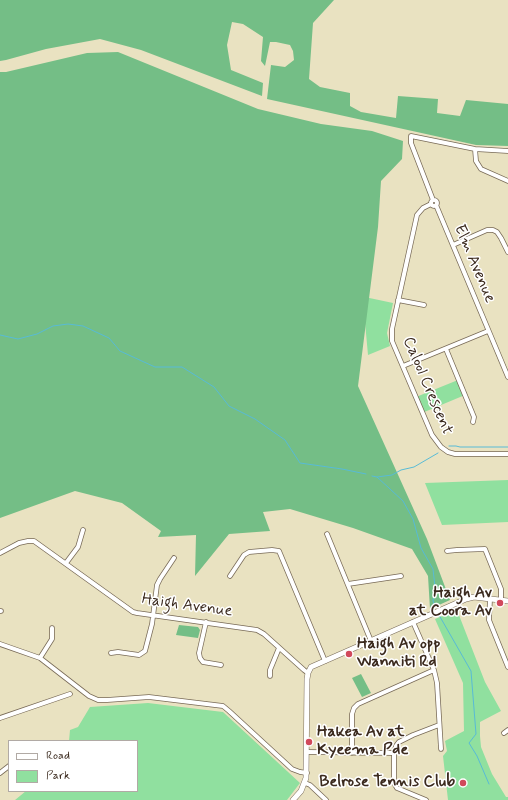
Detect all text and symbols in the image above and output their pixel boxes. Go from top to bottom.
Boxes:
street label: Elm Avenue [449,222,499,306]
street label: Calool Crescent [398,334,456,438]
place label: Haigh Av at Coora Av [409,584,492,622]
street label: Haigh Avenue [140,590,234,622]
marker: Haigh Av at Coora Av [495,598,505,608]
place label: Haigh Av opp Wanniti Rd [357,635,440,673]
marker: Haigh Av opp Wanniti Rd [344,649,354,659]
place label: Hakea Av at Kyeema Pde [317,723,408,761]
marker: Hakea Av at Kyeema Pde [304,737,314,747]
legend [8,740,138,792]
text: Road [46,748,70,764]
text: Park [46,768,70,784]
place label: Belrose Tennis Club [319,773,455,793]
marker: Belrose Tennis Club [458,778,468,788]

